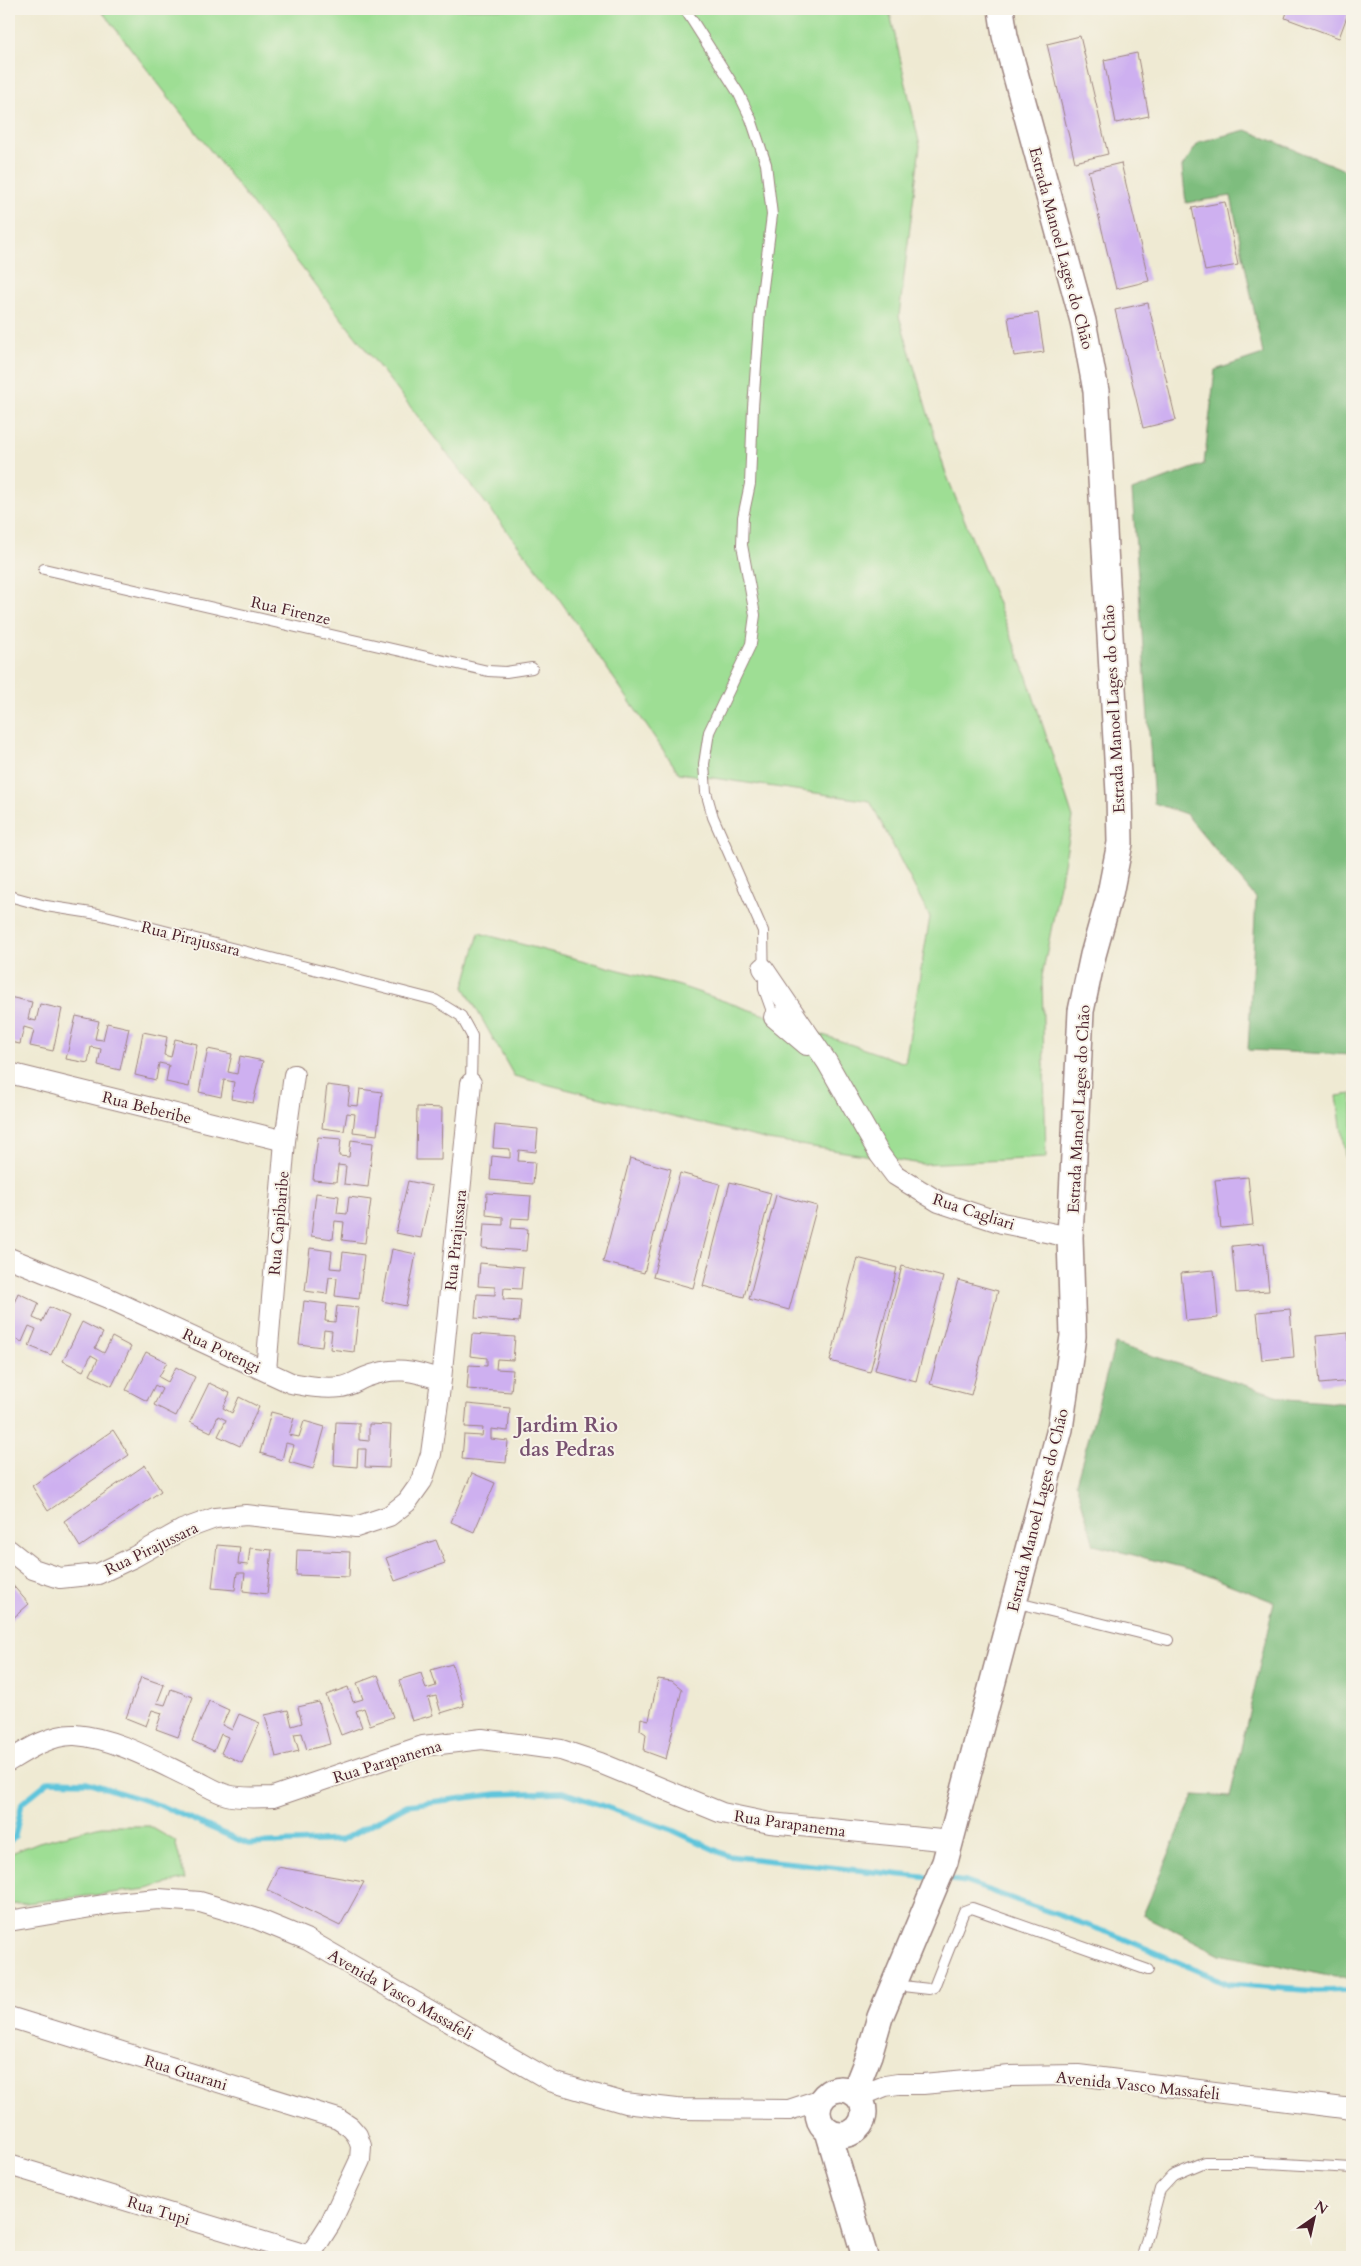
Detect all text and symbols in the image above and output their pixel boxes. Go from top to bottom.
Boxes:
street label: Estrada Manoel Lages do Chão [1023,145,1099,352]
street label: Rua Firenze [249,591,333,631]
street label: Estrada Manoel Lages do Chão [1098,604,1130,814]
street label: Rua Pirajussara [139,916,243,962]
street label: Estrada Manoel Lages do Chão [1063,1004,1095,1214]
street label: Rua Beberibe [100,1086,194,1130]
street label: Rua Capibaribe [263,1170,295,1276]
street label: Rua Pirajussara [440,1188,472,1292]
street label: Rua Cagliari [930,1188,1018,1236]
street label: Rua Potengi [179,1323,265,1379]
street label: Estrada Manoel Lages do Chão [1002,1406,1074,1614]
district label: Jardim Rio das Pedras [513,1411,618,1464]
street label: Rua Pirajussara [101,1517,202,1581]
street label: Rua Parapanema [330,1735,444,1789]
street label: Rua Parapanema [733,1805,847,1843]
street label: Avenida Vasco Massafeli [324,1944,478,2046]
street label: Rua Guarani [141,2050,230,2096]
street label: Avenida Vasco Massafeli [1055,2066,1221,2106]
street label: Rua Tupi [125,2191,193,2231]
north arrow [1288,2194,1338,2244]
text: N [1311,2196,1331,2219]

